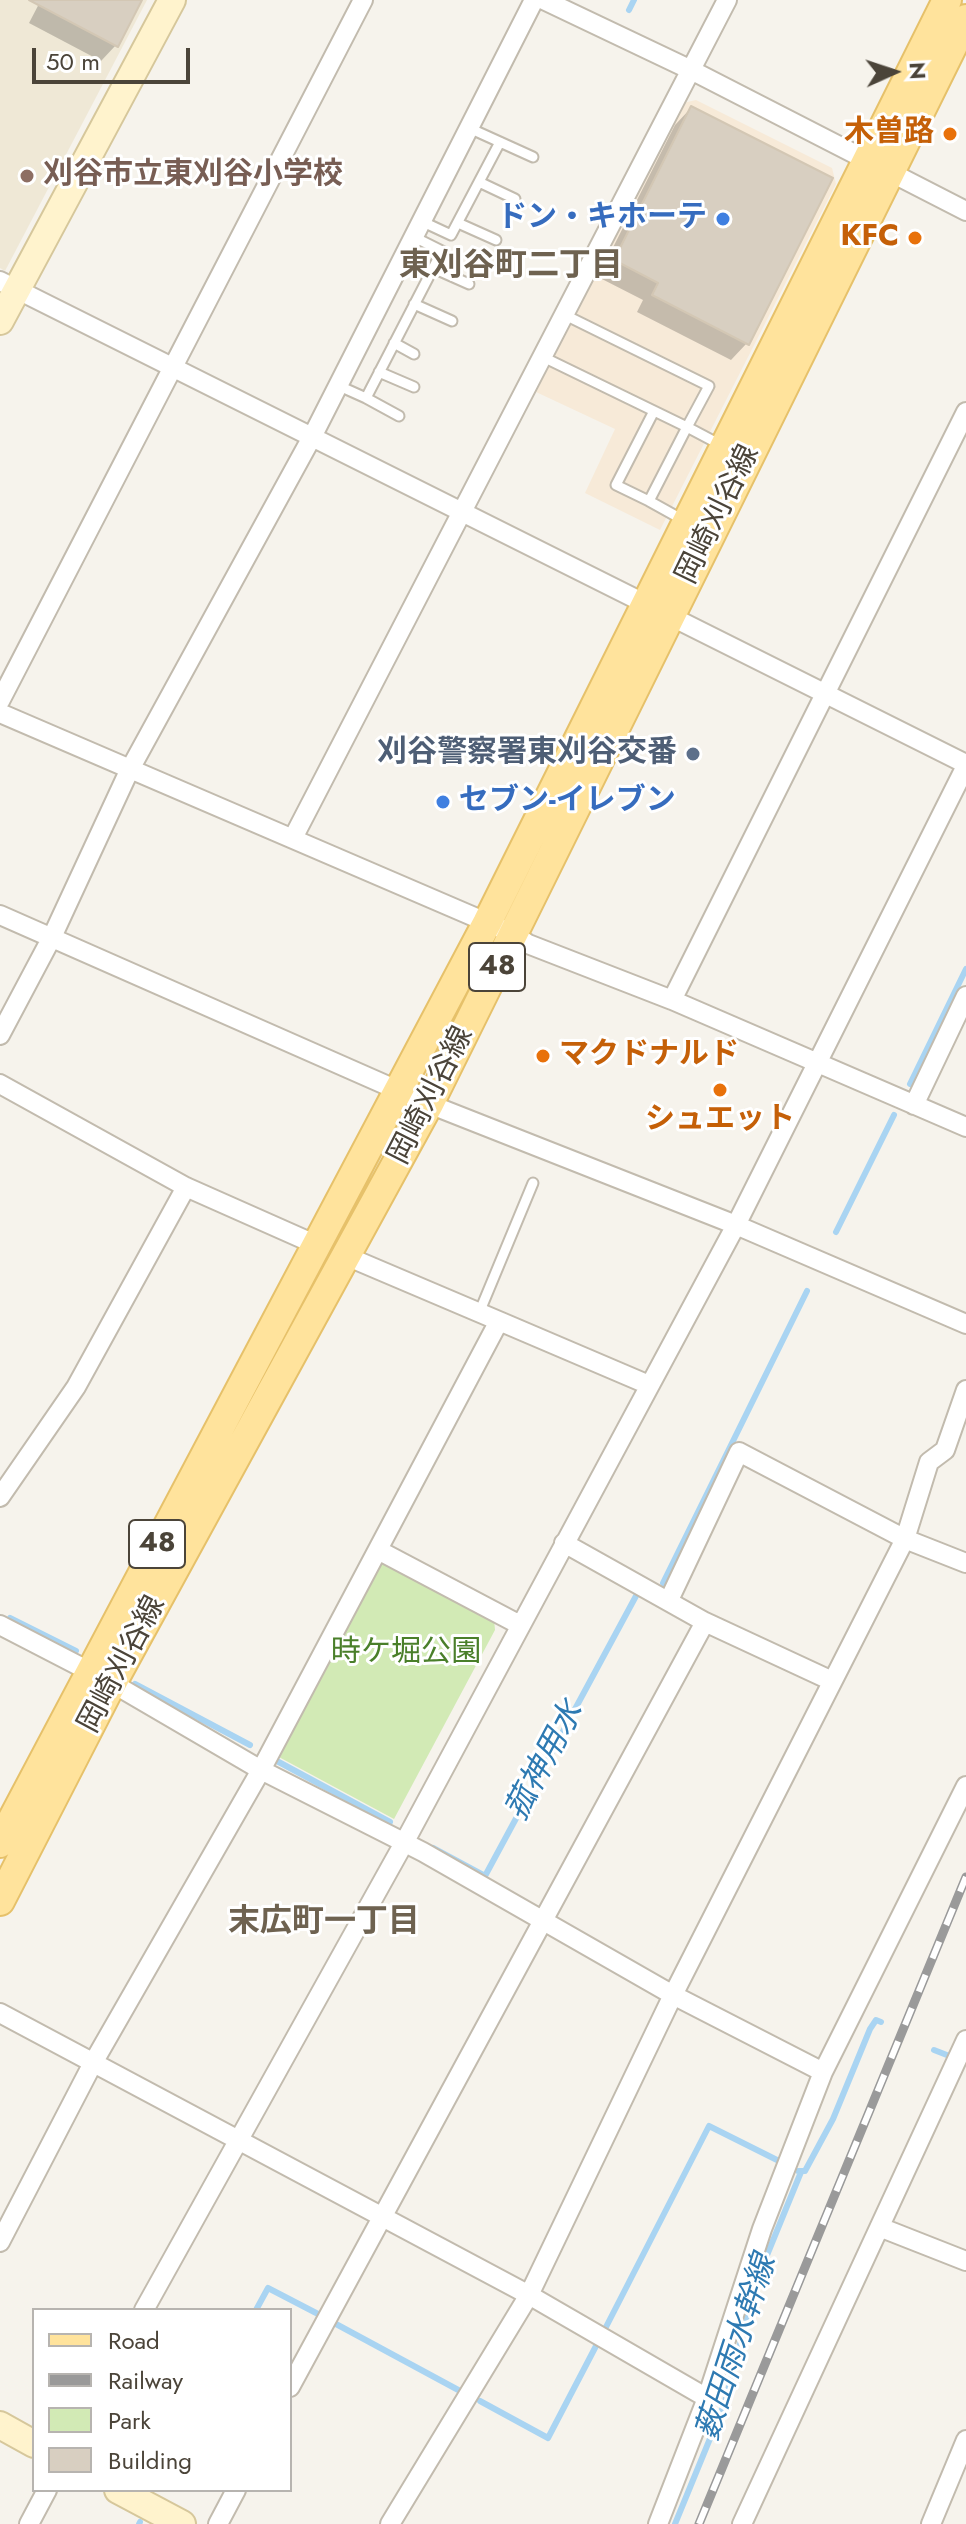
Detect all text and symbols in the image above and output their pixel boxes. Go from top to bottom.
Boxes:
scale bar [36,32,194,82]
north arrow [854,32,934,112]
text: 50 m [46,44,100,79]
text: N [902,61,934,80]
place label: 木曽路 [844,116,934,152]
marker: 木曽路 [941,125,959,143]
place label: 刈谷市立東刈谷小学校 [43,158,343,194]
marker: 刈谷市立東刈谷小学校 [18,167,36,185]
place label: ドン・キホーテ [497,201,707,237]
marker: ドン・キホーテ [714,210,732,228]
place label: KFC [840,220,899,256]
marker: KFC [906,229,924,247]
district label: 東刈谷町二丁目 [399,248,623,286]
street label: 岡崎刈谷線 [670,440,768,590]
place label: 刈谷警察署東刈谷交番 [377,736,677,772]
marker: 刈谷警察署東刈谷交番 [684,745,702,763]
place label: セブン-イレブン [459,784,676,820]
marker: セブン-イレブン [434,793,452,811]
road number: 48 [469,943,525,991]
street label: 岡崎刈谷線 [382,1021,482,1171]
place label: マクドナルド [559,1038,739,1074]
marker: マクドナルド [534,1047,552,1065]
marker: シュエット [711,1081,729,1099]
place label: シュエット [645,1103,795,1139]
road number: 48 [129,1520,185,1568]
street label: 岡崎刈谷線 [72,1590,174,1740]
park label: 時ケ堀公園 [331,1636,481,1672]
water label: 菰神用水 [499,1696,593,1828]
district label: 末広町一丁目 [228,1904,420,1942]
water label: 薮田雨水幹線 [690,2251,786,2445]
legend [32,2308,292,2492]
text: Road [108,2323,160,2358]
text: Railway [108,2363,183,2398]
text: Park [108,2403,151,2438]
text: Building [108,2443,192,2478]

